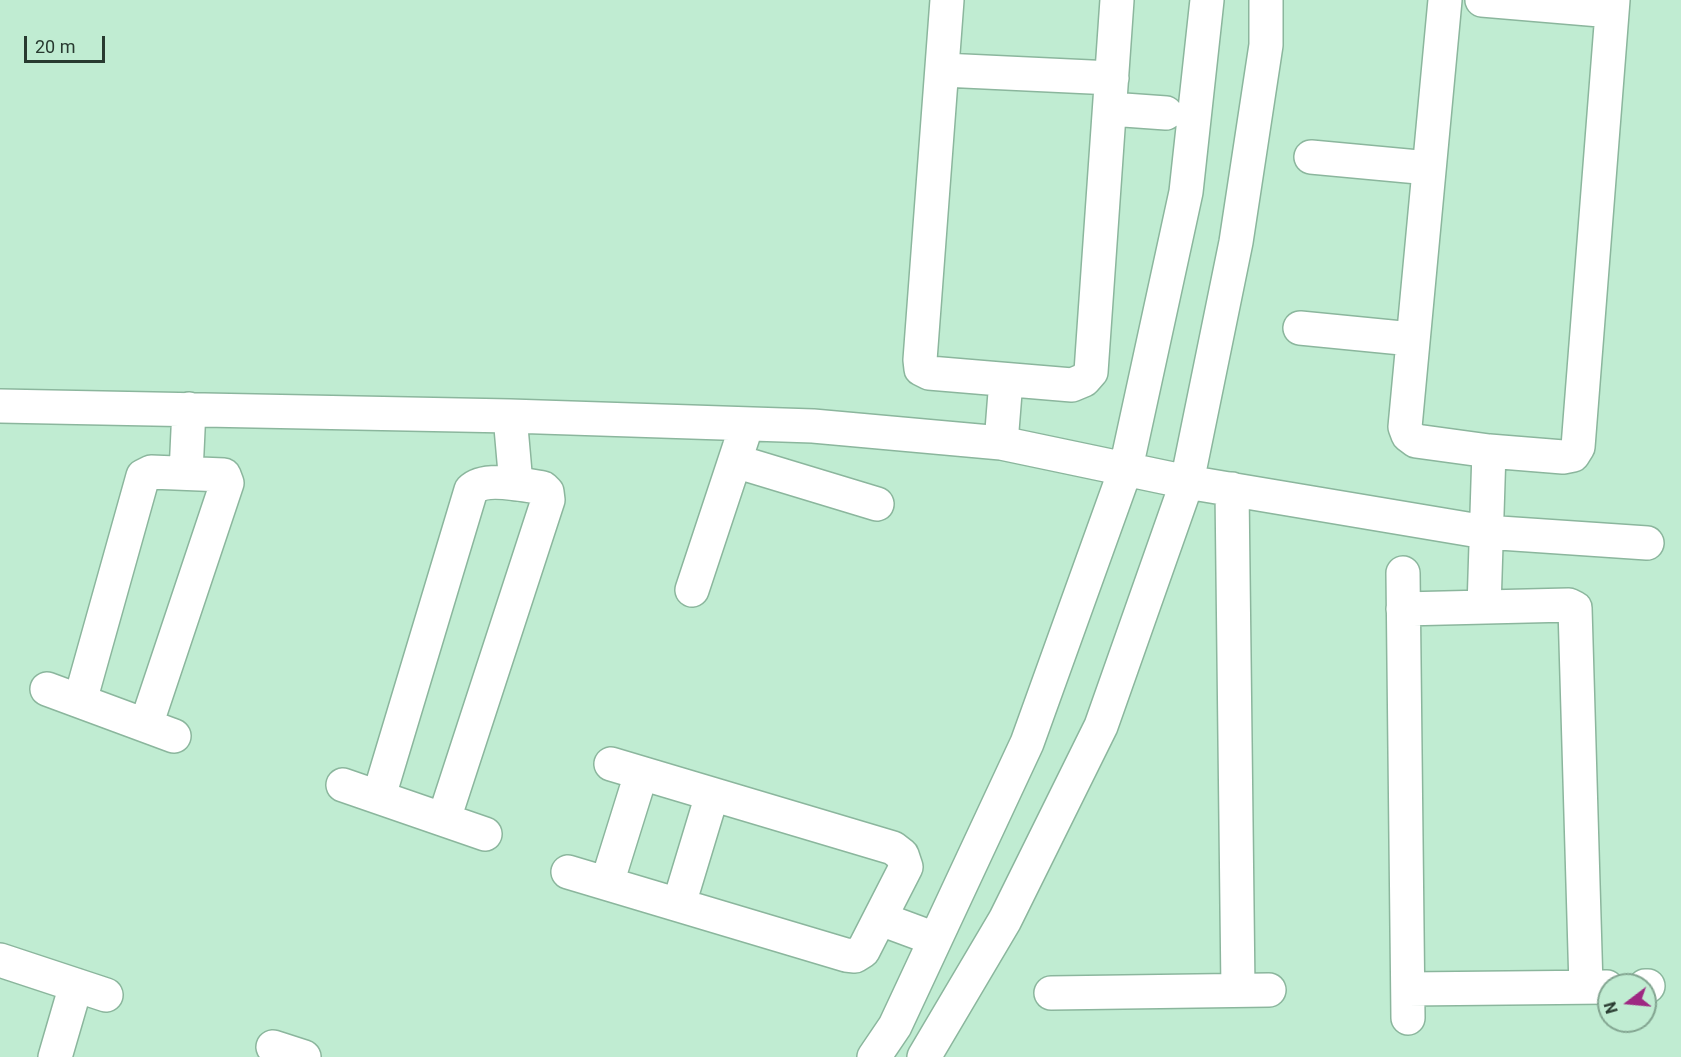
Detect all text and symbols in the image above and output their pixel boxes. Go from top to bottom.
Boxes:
scale bar [27,24,108,62]
text: 20 m [35,36,75,57]
north arrow [1597,973,1657,1033]
text: N [1600,1000,1622,1016]

